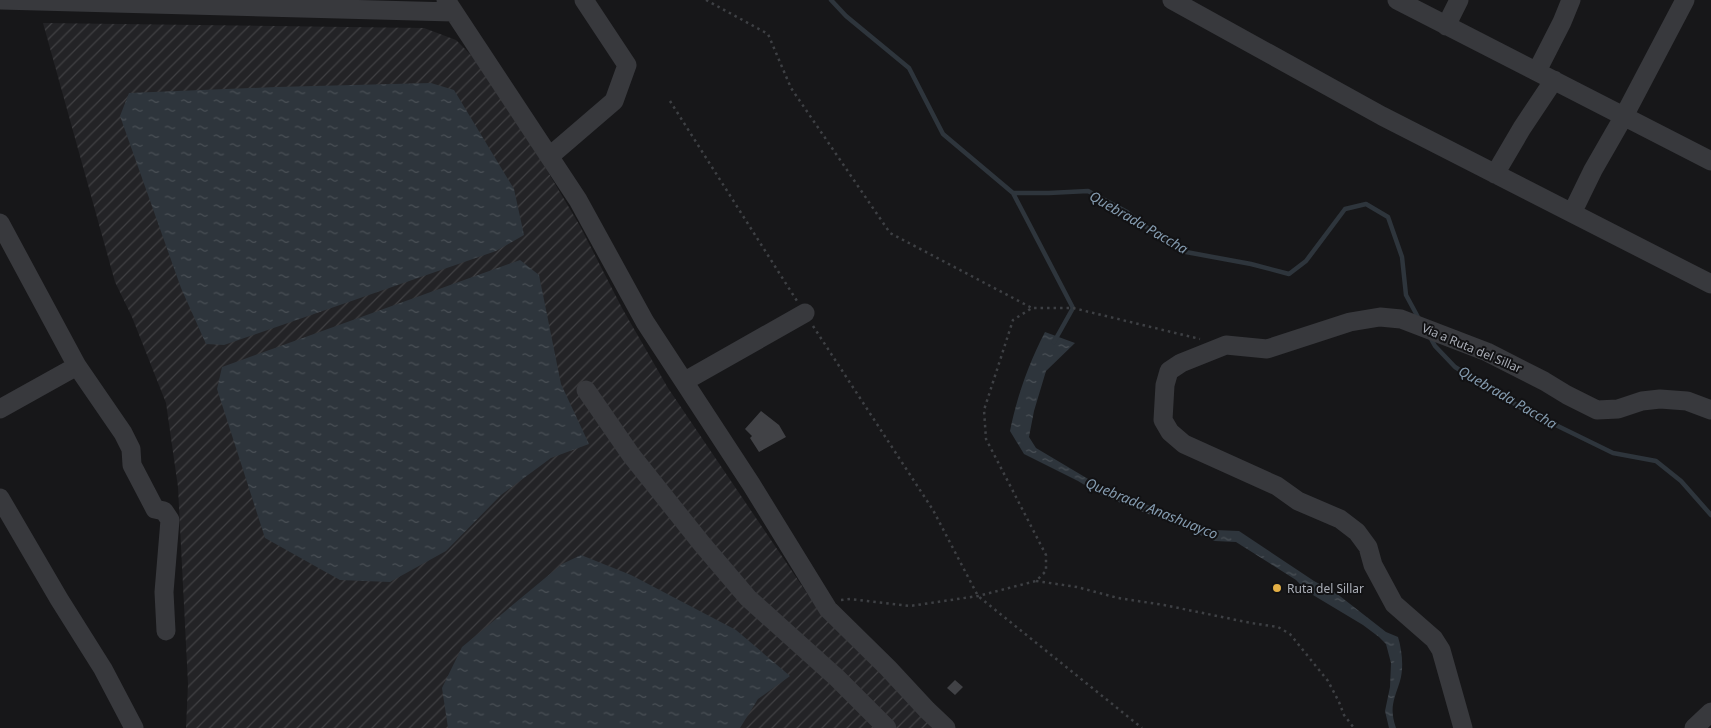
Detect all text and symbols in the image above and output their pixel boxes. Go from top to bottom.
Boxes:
water label: Quebrada Paccha [1086,186,1192,258]
street label: Via a Ruta del Sillar [1419,319,1525,377]
water label: Quebrada Paccha [1455,361,1561,433]
water label: Quebrada Anashuayco [1083,473,1221,543]
place label: Ruta del Sillar [1287,580,1364,597]
marker: Ruta del Sillar [1271,582,1283,594]

